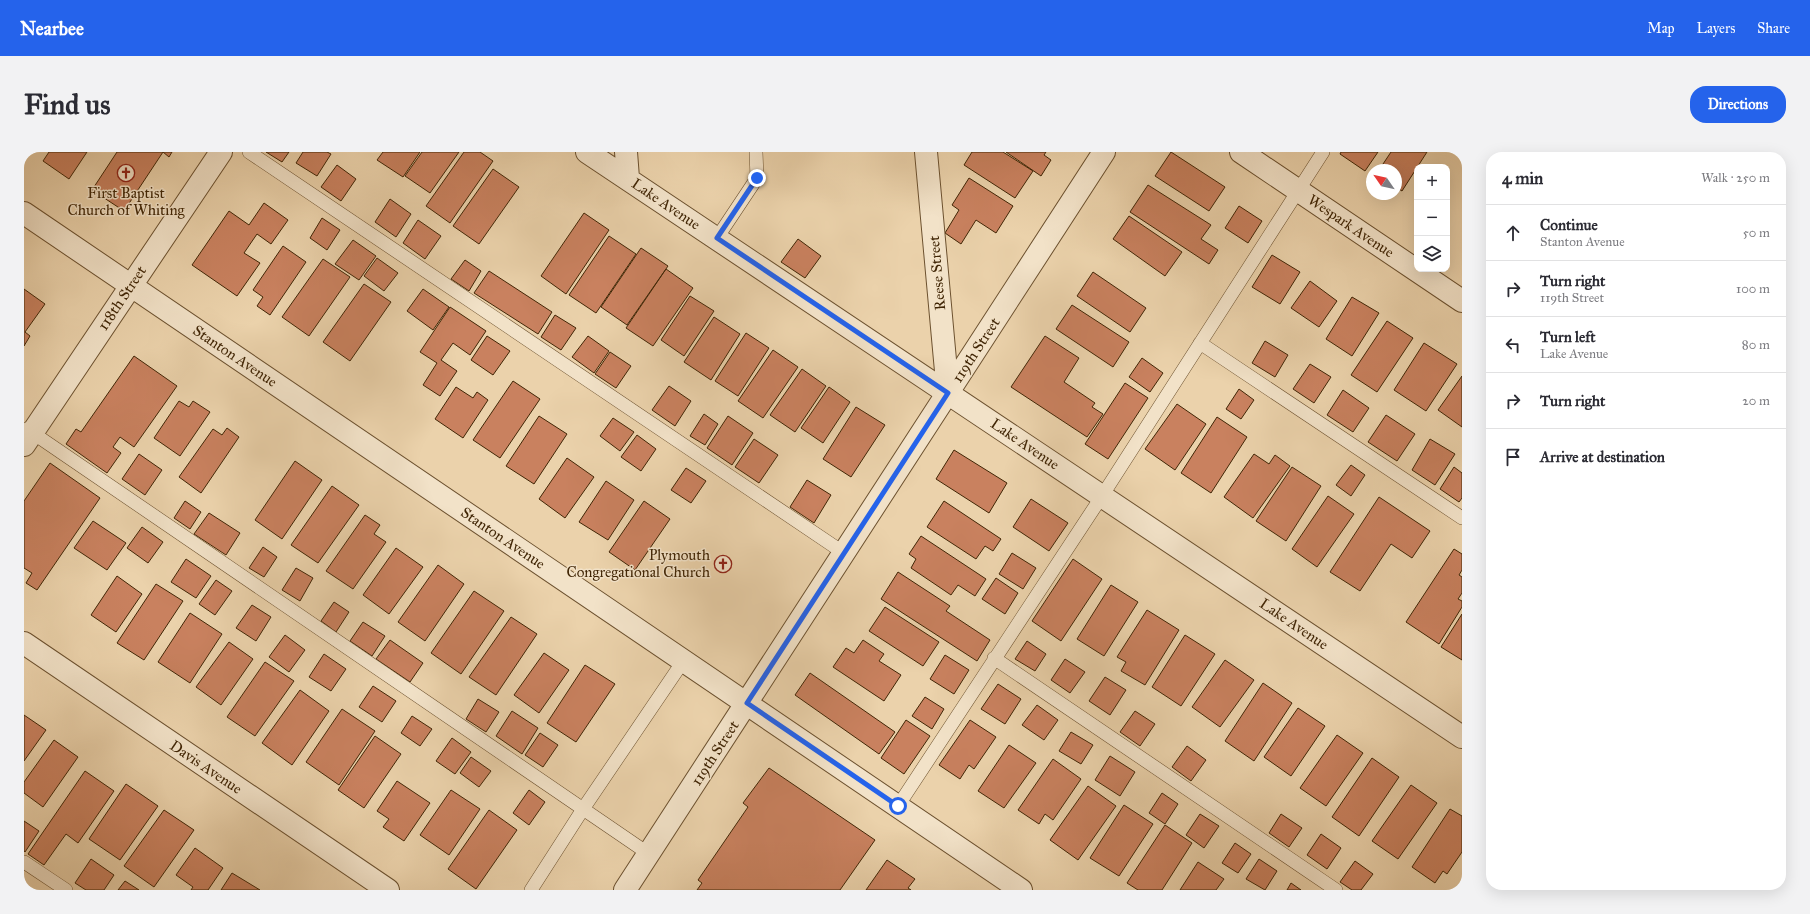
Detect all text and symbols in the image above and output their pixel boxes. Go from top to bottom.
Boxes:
text: Nearbee [20,17,84,40]
text: Map [1647,20,1675,37]
text: Layers [1697,20,1735,37]
text: Share [1757,20,1790,37]
button: Directions [1690,86,1786,123]
text: Find us [24,87,110,122]
church icon: First Baptist Church of Whiting [116,163,136,183]
north arrow [1366,164,1402,200]
map controls [1414,164,1450,272]
button: + [1414,164,1450,200]
text: 4 min [1502,168,1543,189]
route end [748,169,766,187]
text: Walk · 250 m [1701,170,1770,186]
street label: Lake Avenue [628,175,704,233]
place label: First Baptist Church of Whiting [67,184,186,219]
street label: Wespark Avenue [1305,191,1397,261]
button: − [1414,200,1450,236]
text: Continue [1540,216,1598,234]
icon: ahead [1502,222,1524,244]
text: 50 m [1743,225,1770,241]
street label: Reese Street [925,234,949,311]
text: Stanton Avenue [1540,234,1625,250]
button: layers [1414,236,1450,272]
street label: 118th Street [94,262,151,334]
text: Turn right [1540,272,1605,290]
icon: right [1502,278,1524,300]
text: 100 m [1736,281,1770,297]
text: 119th Street [1540,290,1604,306]
street label: 119th Street [948,314,1004,386]
street label: Stanton Avenue [189,321,281,391]
text: Turn left [1540,328,1596,346]
icon: left [1502,334,1524,356]
text: 80 m [1742,337,1770,353]
text: Lake Avenue [1540,346,1608,362]
icon: right [1502,390,1524,412]
text: Turn right [1540,392,1605,410]
text: 20 m [1742,393,1770,409]
street label: Lake Avenue [987,415,1063,473]
icon: arrive [1502,446,1524,468]
text: Arrive at destination [1540,448,1665,466]
street label: Stanton Avenue [457,503,549,573]
place label: Plymouth Congregational Church [566,546,711,581]
church icon: Plymouth Congregational Church [713,554,733,574]
street label: Lake Avenue [1256,595,1332,653]
street label: 119th Street [687,717,743,789]
street label: Davis Avenue [166,736,246,798]
route start [889,797,907,815]

